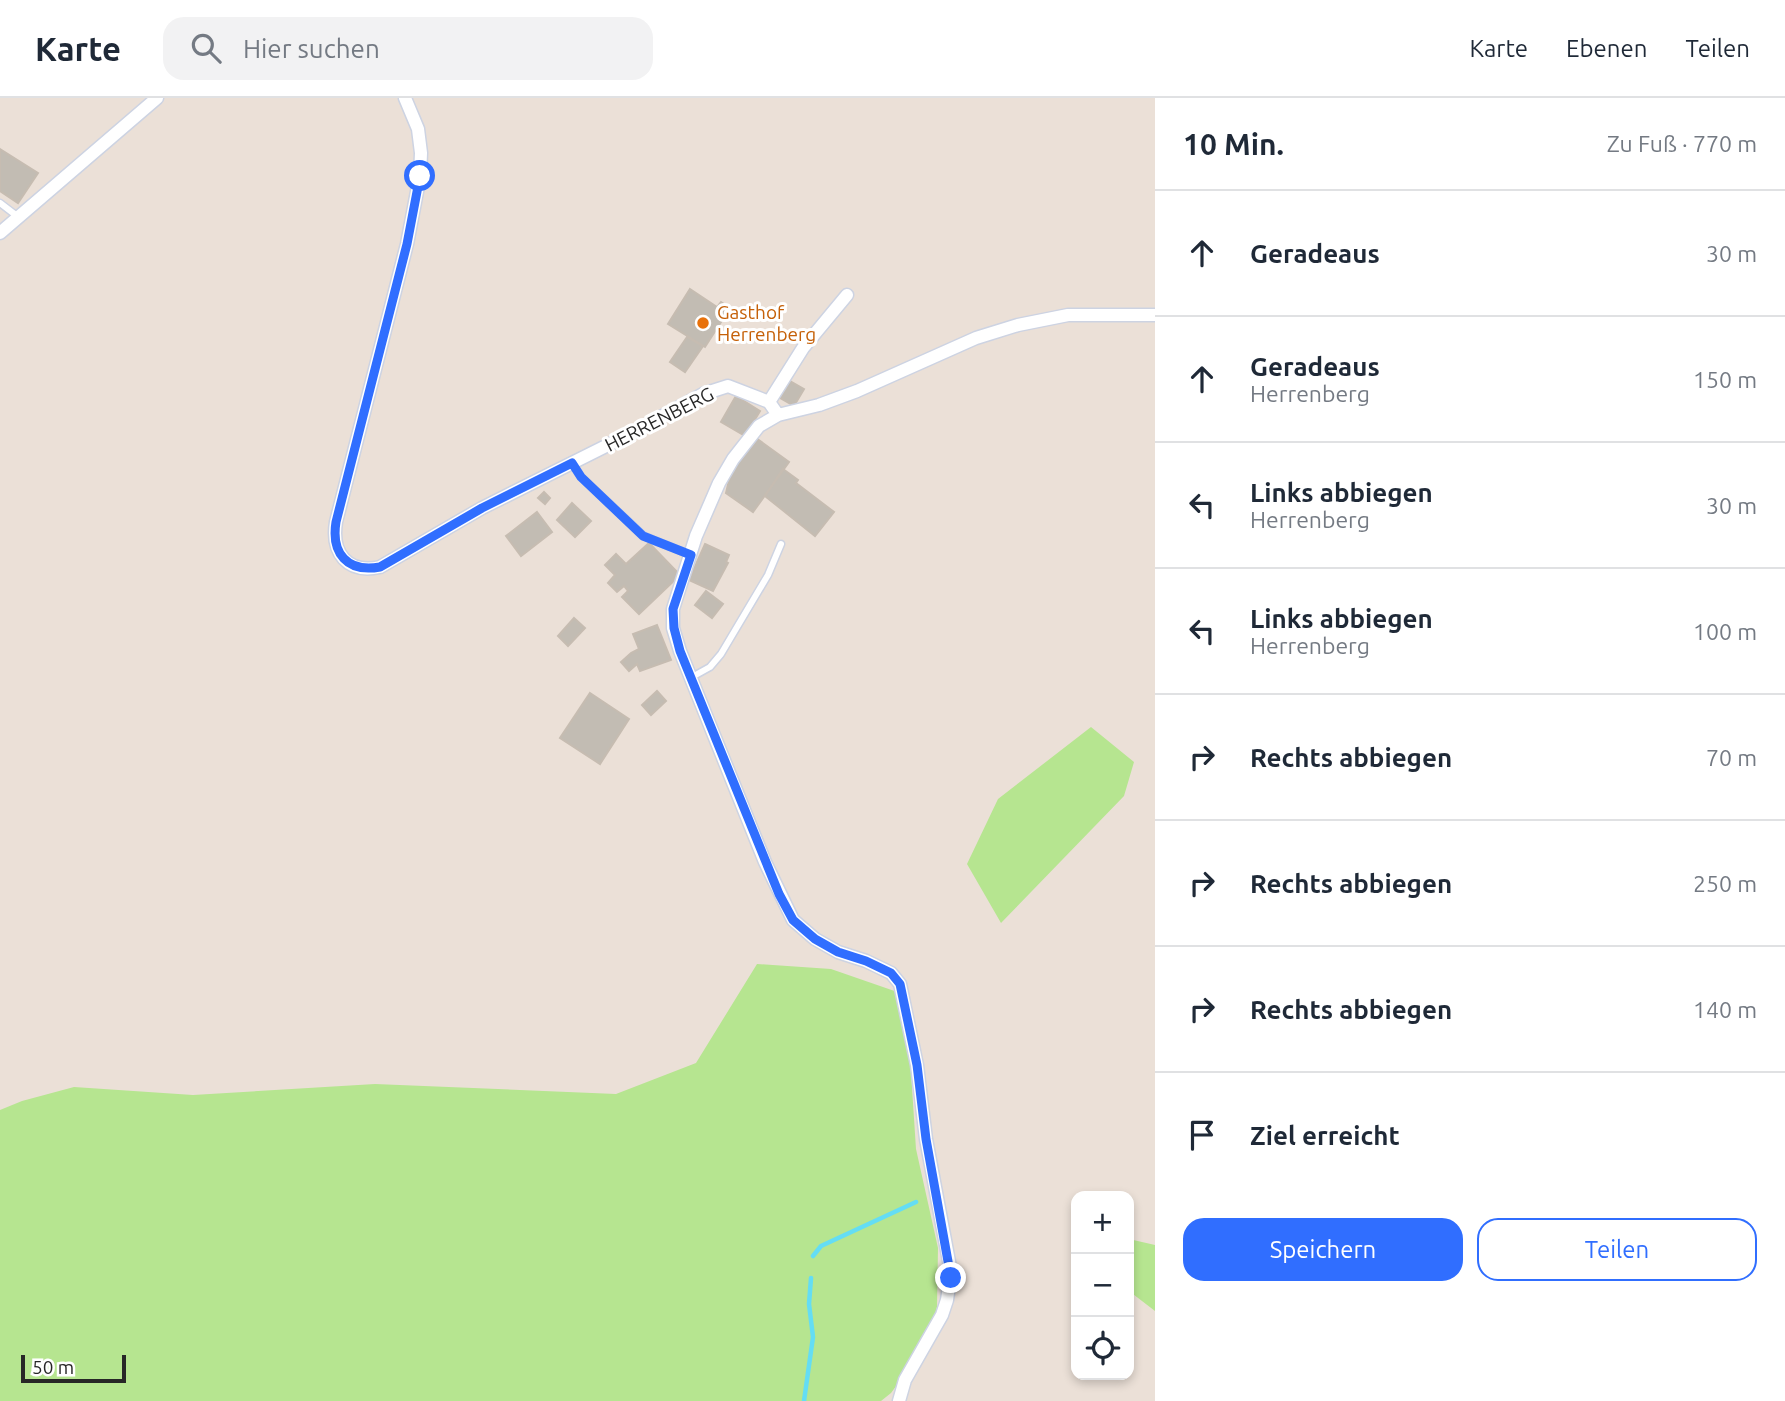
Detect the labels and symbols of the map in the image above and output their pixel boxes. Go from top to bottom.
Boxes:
route start [404,160,435,191]
place label: Gasthof Herrenberg [717,301,816,345]
marker: Gasthof Herrenberg [695,315,711,331]
street label: HERRENBERG [601,382,717,456]
route end [935,1262,966,1293]
scale bar [21,1352,126,1384]

